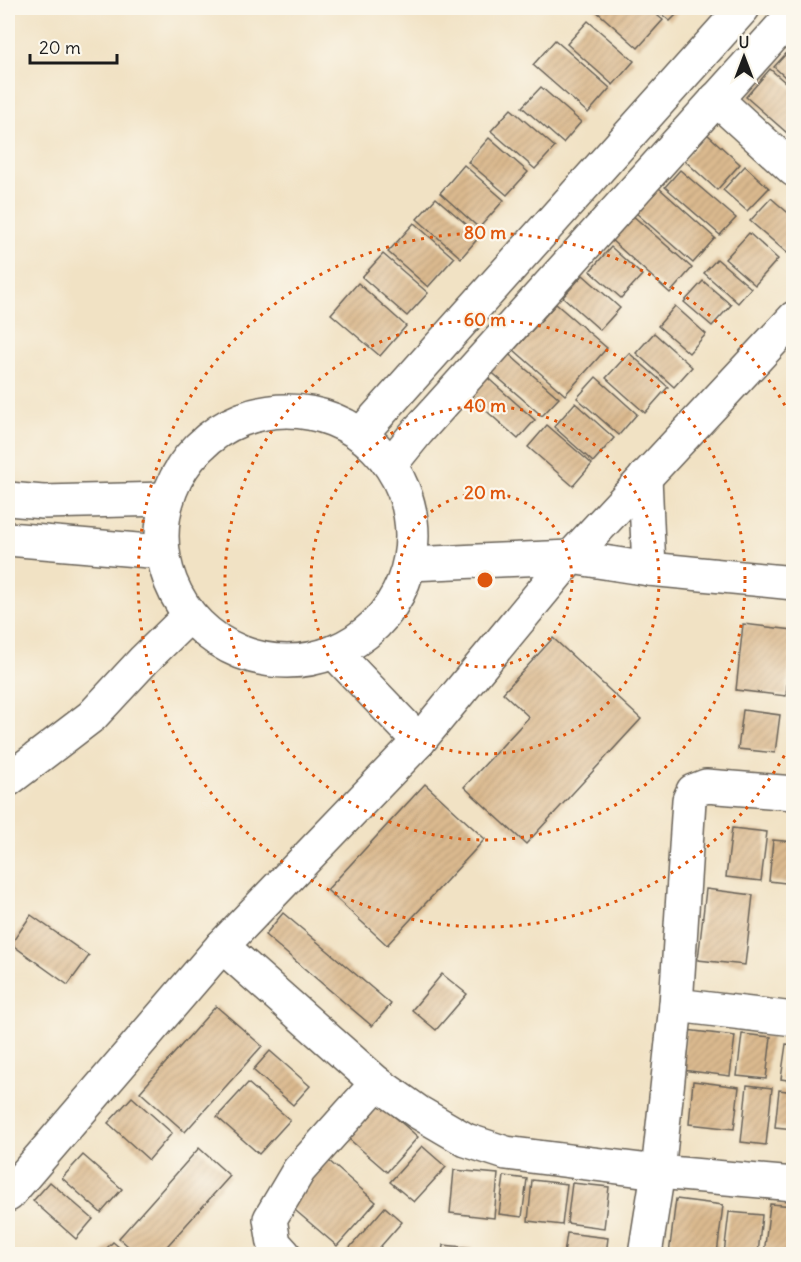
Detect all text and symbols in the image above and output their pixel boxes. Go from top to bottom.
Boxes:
scale bar [30,27,117,65]
north arrow [714,27,774,87]
text: U [739,32,749,52]
text: 20 m [39,36,81,59]
text: 80 m [464,221,506,244]
text: 60 m [464,308,506,331]
text: 40 m [464,394,506,417]
text: 20 m [464,481,506,504]
centre of rings [475,570,495,590]

